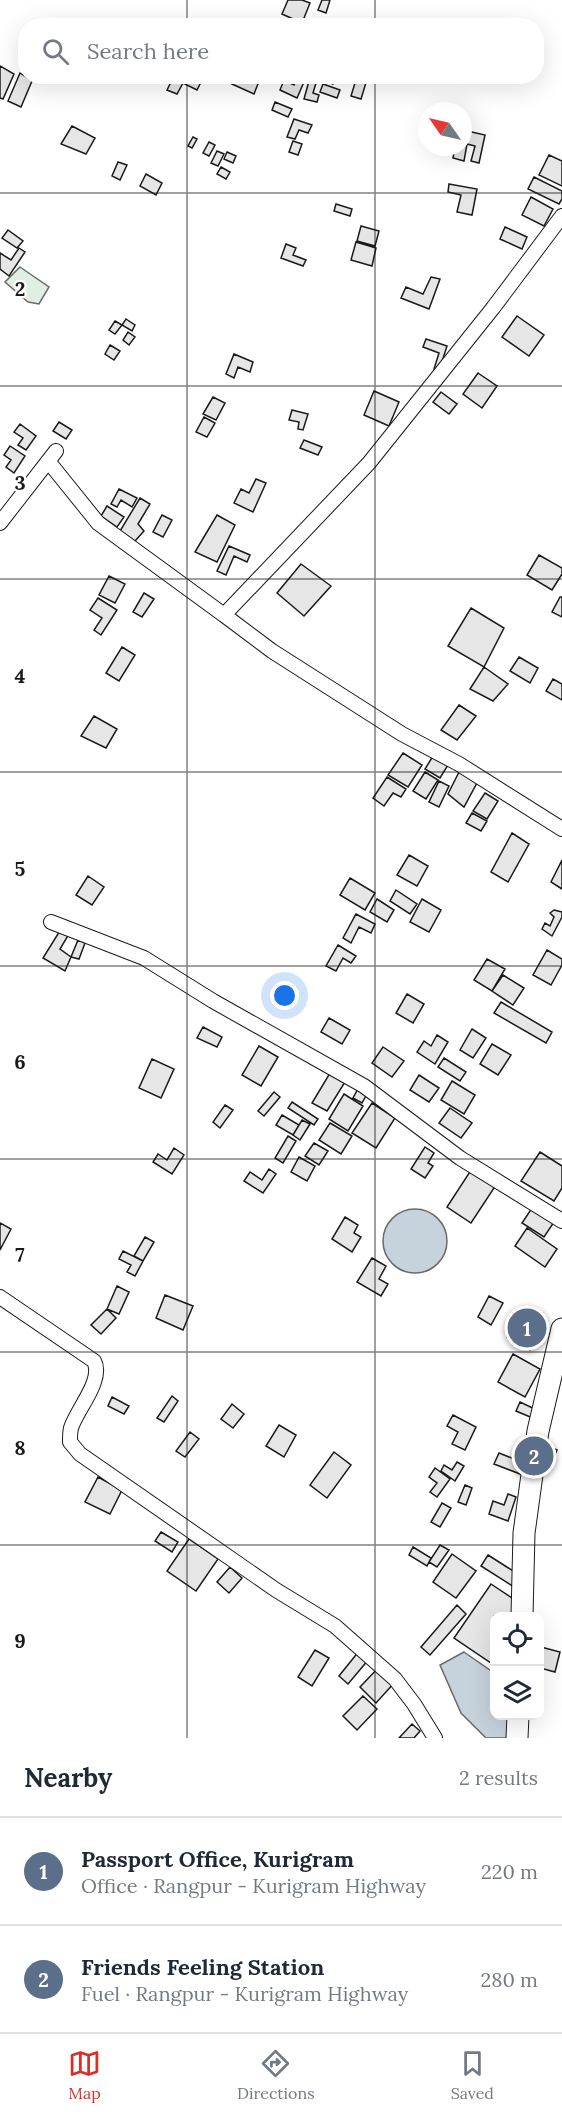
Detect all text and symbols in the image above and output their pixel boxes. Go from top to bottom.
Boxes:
search box [18,18,544,84]
icon: search [39,35,72,68]
text: Search here [87,37,209,65]
north arrow [418,102,472,156]
text: 2 [15,276,25,301]
text: 3 [14,470,26,495]
text: 4 [15,663,26,688]
text: 5 [15,856,26,881]
your location [270,981,299,1010]
text: 6 [14,1049,26,1074]
text: 7 [15,1242,25,1267]
pin: 1 [508,1306,546,1350]
pin: 2 [514,1434,554,1478]
text: 8 [14,1435,26,1460]
map controls [490,1612,544,1720]
button: locate [490,1612,544,1666]
text: 9 [14,1628,26,1653]
button: layers [490,1666,544,1720]
text: Nearby [24,1761,112,1794]
text: 2 results [459,1765,538,1790]
text: Passport Office, Kurigram [81,1845,354,1873]
text: 1 [39,1859,48,1884]
text: 220 m [481,1859,538,1884]
text: Office · Rangpur - Kurigram Highway [81,1873,426,1898]
text: Friends Feeling Station [81,1953,324,1981]
text: 2 [38,1967,49,1992]
text: 280 m [480,1967,538,1992]
text: Fuel · Rangpur - Kurigram Highway [81,1981,408,2006]
tab: Map [68,2047,101,2103]
tab: Directions [237,2047,315,2103]
tab: Saved [451,2047,494,2103]

